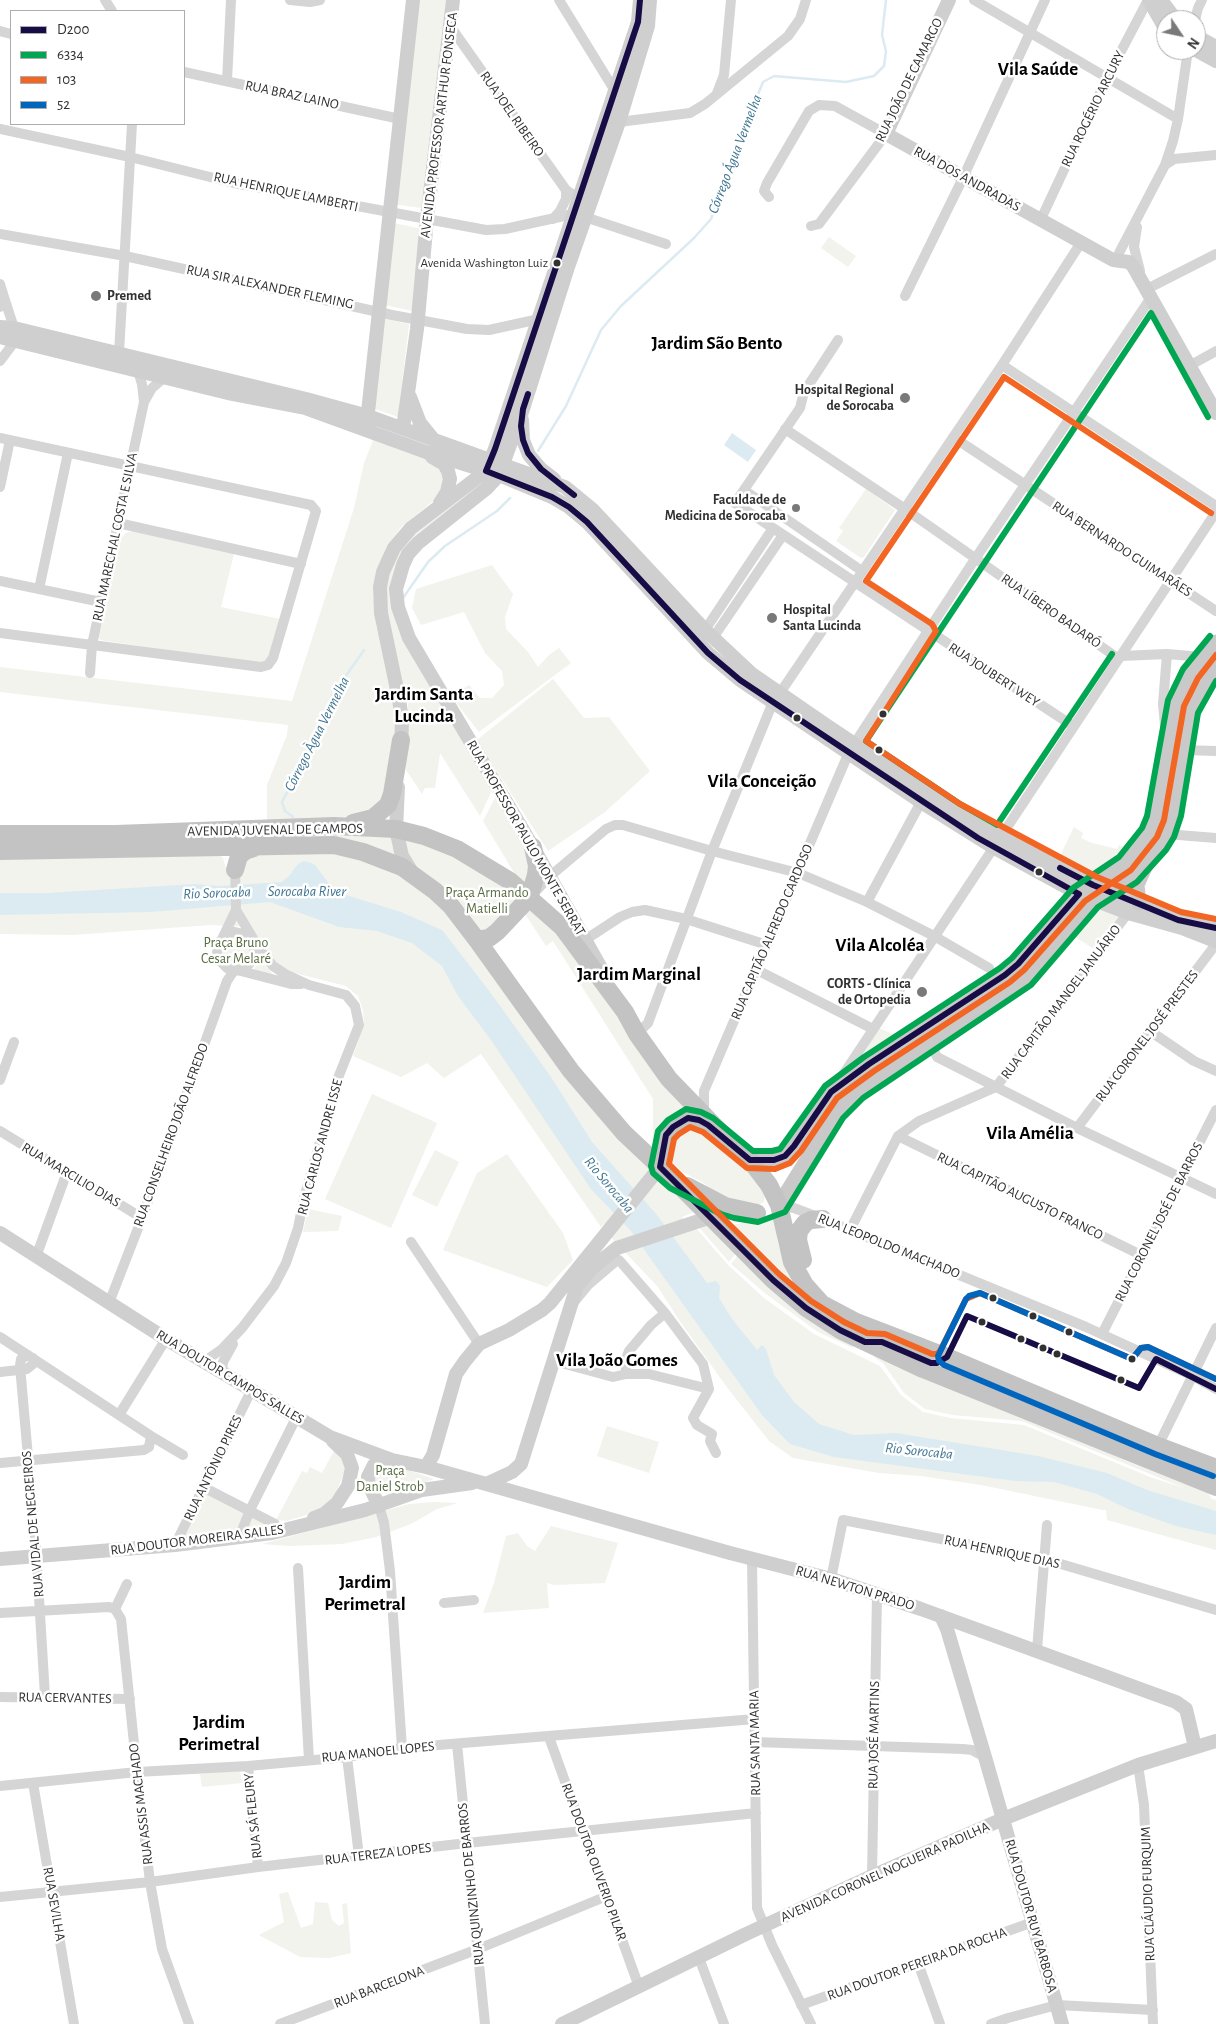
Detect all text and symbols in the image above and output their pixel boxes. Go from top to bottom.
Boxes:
legend [10,10,185,125]
north arrow [1156,10,1206,60]
street label: AVENIDA PROFESSOR ARTHUR FONSECA [417,11,461,239]
street label: RUA JOÃO DE CAMARGO [872,15,946,145]
text: D200 [57,22,89,37]
text: N [1184,35,1201,51]
text: 6334 [57,47,84,62]
street label: RUA ROGÉRIO ARCURY [1058,48,1128,170]
district label: Vila Saúde [998,58,1078,80]
street label: RUA JOEL RIBEIRO [476,68,548,160]
text: 103 [57,72,76,87]
street label: RUA BRAZ LAINO [244,77,340,113]
water label: Córrego Água Vermelha [704,92,766,216]
text: 52 [57,97,70,112]
street label: RUA DOS ANDRADAS [911,143,1023,215]
street label: RUA HENRIQUE LAMBERTI [212,168,360,216]
place label: Avenida Washington Luiz [420,255,548,271]
marker: Avenida Washington Luiz [552,258,562,268]
street label: RUA SIR ALEXANDER FLEMING [185,261,355,313]
place label: Premed [107,288,151,304]
marker: Premed [89,289,103,303]
district label: Jardim São Bento [652,332,782,354]
place label: Hospital Regional de Sorocaba [795,382,894,414]
marker: Hospital Regional de Sorocaba [898,391,912,405]
street label: RUA MARECHAL COSTA E SILVA [89,451,141,623]
place label: Faculdade de Medicina de Sorocaba [665,492,786,524]
street label: RUA BERNARDO GUIMARÃES [1049,497,1195,601]
marker: Faculdade de Medicina de Sorocaba [790,502,802,514]
street label: RUA LÍBERO BADARÓ [998,570,1104,652]
place label: Hospital Santa Lucinda [783,602,861,634]
marker: Hospital Santa Lucinda [765,611,779,625]
street label: RUA JOUBERT WEY [945,639,1043,711]
water label: Córrego Àgua Vermelha [280,674,354,794]
district label: Jardim Santa Lucinda [375,683,473,727]
unlabelled marker [878,709,888,719]
unlabelled marker [792,713,802,723]
street label: RUA PROFESSOR PAULO MONTE SERRAT [463,737,589,939]
unlabelled marker [874,745,884,755]
district label: Vila Conceição [708,770,816,792]
street label: AVENIDA JUVENAL DE CAMPOS [187,820,363,840]
street label: RUA CAPITÃO ALFREDO CARDOSO [727,842,817,1022]
unlabelled marker [1034,867,1044,877]
water label: Sorocaba River [268,882,346,900]
water label: Rio Sorocaba [183,883,251,903]
park label: Praça Armando Matielli [445,885,529,918]
street label: RUA CAPITÃO MANOEL JANUÁRIO [997,922,1125,1082]
district label: Vila Alcoléa [835,934,925,956]
park label: Praça Bruno Cesar Melaré [201,935,271,968]
district label: Jardim Marginal [577,963,701,985]
street label: RUA CORONEL JOSÉ PRESTES [1092,967,1202,1105]
place label: CORTS - Clínica de Ortopedia [827,976,911,1009]
marker: CORTS - Clínica de Ortopedia [915,985,929,999]
street label: RUA CONSELHEIRO JOÃO ALFREDO [130,1041,212,1229]
street label: RUA CARLOS ANDRE ISSE [294,1077,346,1217]
district label: Vila Amélia [986,1122,1074,1144]
street label: RUA MARCILIO DIAS [19,1139,123,1211]
street label: RUA CORONEL JOSÉ DE BARROS [1111,1139,1207,1305]
street label: RUA CAPITÃO AUGUSTO FRANCO [934,1148,1106,1244]
water label: Rio Sorocaba [580,1153,638,1217]
street label: RUA LEOPOLDO MACHADO [816,1210,962,1282]
unlabelled marker [988,1293,998,1303]
unlabelled marker [1028,1311,1038,1321]
unlabelled marker [977,1317,987,1327]
street label: RUA DOUTOR CAMPOS SALLES [153,1326,307,1428]
unlabelled marker [1064,1327,1074,1337]
unlabelled marker [1016,1334,1026,1344]
unlabelled marker [1038,1343,1048,1353]
district label: Vila João Gomes [556,1349,678,1371]
unlabelled marker [1052,1349,1062,1359]
unlabelled marker [1127,1354,1137,1364]
unlabelled marker [1116,1375,1126,1385]
street label: RUA ANTÔNIO PIRES [180,1412,246,1524]
water label: Rio Sorocaba [884,1438,954,1464]
street label: RUA VIDAL DE NEGREIROS [18,1450,48,1598]
park label: Praça Daniel Strob [356,1463,424,1495]
street label: RUA DOUTOR MOREIRA SALLES [109,1521,285,1559]
street label: RUA HENRIQUE DIAS [943,1532,1061,1572]
street label: RUA NEWTON PRADO [794,1562,916,1614]
district label: Jardim Perimetral [324,1571,406,1615]
street label: RUA JOSÉ MARTINS [865,1681,883,1789]
street label: RUA CERVANTES [18,1689,112,1707]
street label: RUA SANTA MARIA [746,1690,764,1796]
district label: Jardim Perimetral [178,1711,260,1755]
street label: RUA MANOEL LOPES [321,1738,435,1766]
street label: RUA ASSIS MACHADO [125,1742,157,1866]
street label: RUA SÁ FLEURY [240,1773,266,1859]
street label: RUA DOUTOR OLIVERIO PILAR [558,1781,630,1943]
street label: RUA QUINZINHO DE BARROS [454,1802,488,1966]
street label: AVENIDA CORONEL NOGUEIRA PADILHA [778,1818,992,1926]
street label: RUA CLÁUDIO FURQUIM [1137,1826,1159,1962]
street label: RUA DOUTOR RUY BARBOSA [1001,1837,1061,1995]
street label: RUA TEREZA LOPES [324,1839,432,1869]
street label: RUA SEVILHA [39,1866,69,1942]
street label: RUA DOUTOR PEREIRA DA ROCHA [825,1924,1009,2004]
street label: RUA BARCELONA [331,1962,427,2012]

